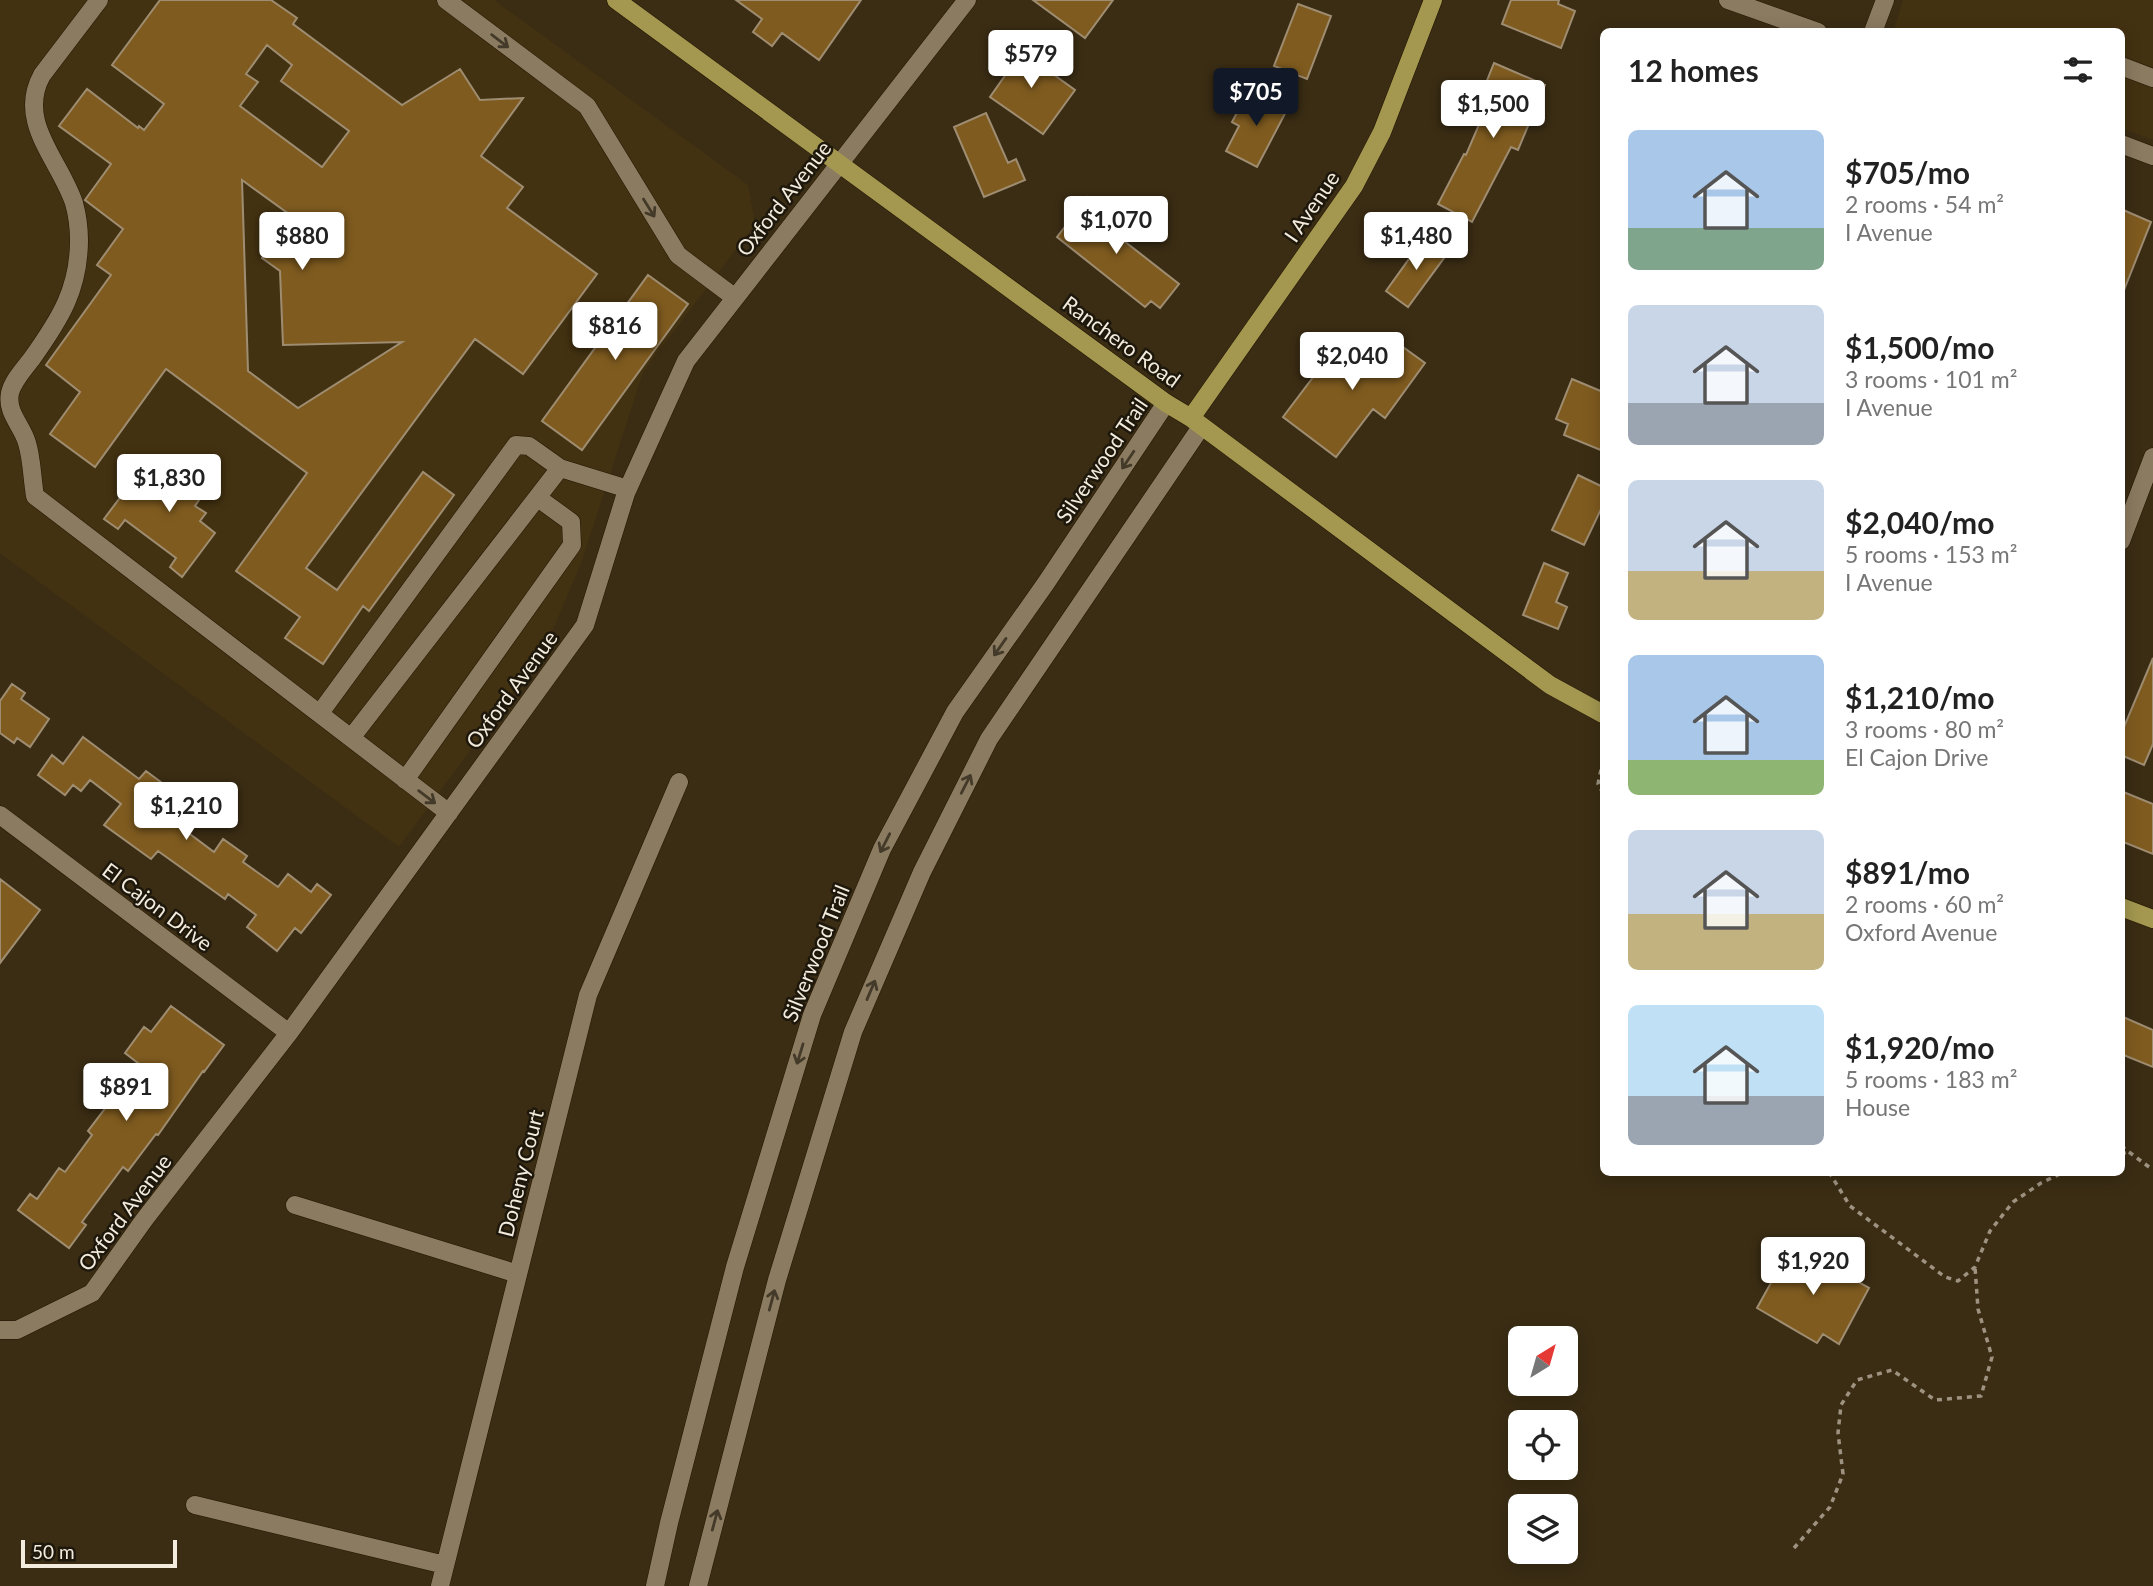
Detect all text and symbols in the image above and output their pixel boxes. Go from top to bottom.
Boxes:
pin: $579 [990,31,1072,90]
one-way arrow [490,34,509,49]
text: $579 [1004,39,1058,67]
icon: filters [2059,51,2097,89]
text: 12 homes [1628,52,1759,88]
pin: $705 [1215,68,1297,128]
text: $705 [1229,77,1283,105]
pin: $1,500 [1436,80,1550,140]
text: $1,500 [1457,89,1529,117]
street label: Oxford Avenue [730,136,836,260]
text: $705/mo [1845,154,1970,190]
icon: home [1684,158,1768,242]
street label: I Avenue [1278,166,1344,246]
text: 2 rooms · 54 m² [1845,190,2004,218]
pin: $1,070 [1059,196,1173,256]
one-way arrow [643,197,657,217]
text: $1,070 [1080,205,1152,233]
pin: $880 [261,212,343,272]
pin: $1,480 [1359,212,1473,272]
text: I Avenue [1845,218,1933,246]
text: $880 [275,221,329,249]
text: $1,480 [1380,221,1452,249]
street label: Ranchero Road [1058,290,1186,392]
pin: $816 [574,302,656,362]
text: $816 [588,311,642,339]
text: $1,500/mo [1845,329,1994,365]
pin: $2,040 [1295,332,1409,392]
icon: home [1684,333,1768,417]
text: $2,040 [1316,341,1388,369]
text: 3 rooms · 101 m² [1845,365,2017,393]
street label: Silverwood Trail [1050,393,1152,527]
text: I Avenue [1845,393,1933,421]
one-way arrow [1121,449,1135,469]
pin: $1,830 [112,454,226,514]
text: $1,830 [133,463,205,491]
text: $2,040/mo [1845,504,1994,540]
icon: home [1684,508,1768,592]
text: 5 rooms · 153 m² [1845,540,2017,568]
text: I Avenue [1845,568,1933,596]
street label: Oxford Avenue [460,625,562,753]
one-way arrow [993,637,1007,656]
text: $1,210/mo [1845,679,1994,715]
icon: home [1684,683,1768,767]
text: 3 rooms · 80 m² [1845,715,2004,743]
text: El Cajon Drive [1845,743,1988,771]
one-way arrow [960,774,974,794]
pin: $1,210 [129,782,243,842]
one-way arrow [417,789,436,804]
text: $1,210 [150,791,222,819]
one-way arrow [878,832,892,853]
text: $891/mo [1845,854,1970,890]
street label: El Cajon Drive [98,857,218,955]
icon: home [1684,858,1768,942]
street label: Silverwood Trail [776,881,854,1025]
text: 2 rooms · 60 m² [1845,890,2004,918]
text: Oxford Avenue [1845,918,1997,946]
one-way arrow [865,980,878,1001]
text: $1,920/mo [1845,1029,1994,1065]
icon: home [1684,1033,1768,1117]
one-way arrow [792,1043,805,1065]
pin: $891 [85,1064,167,1123]
text: 5 rooms · 183 m² [1845,1065,2017,1093]
text: $891 [99,1072,153,1100]
text: House [1845,1093,1910,1121]
street label: Doheny Court [492,1106,548,1239]
street label: Oxford Avenue [72,1149,176,1275]
pin: $1,920 [1756,1238,1870,1297]
text: $1,920 [1777,1246,1849,1274]
one-way arrow [766,1289,779,1312]
north arrow [1508,1326,1578,1396]
map controls [1508,1326,1578,1564]
button: locate [1508,1410,1578,1480]
button: layers [1508,1494,1578,1564]
one-way arrow [709,1509,722,1532]
scale bar [21,1537,177,1569]
text: 50 m [32,1540,75,1563]

